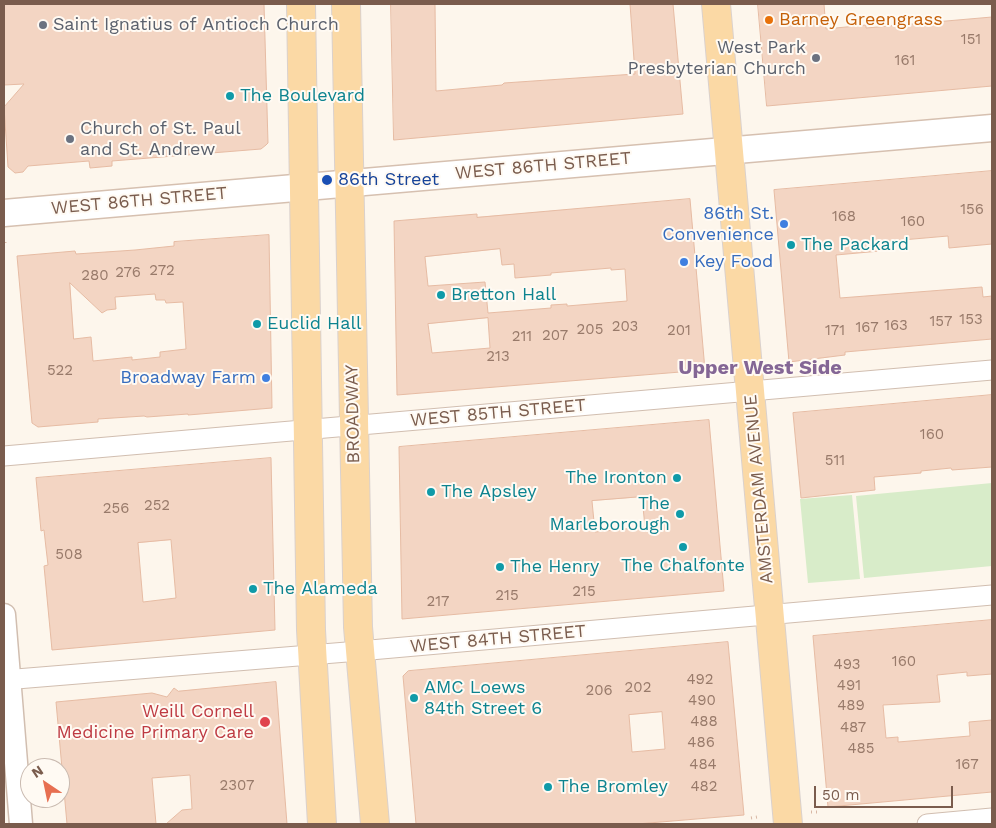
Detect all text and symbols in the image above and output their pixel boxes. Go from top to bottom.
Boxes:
place label: Barney Greengrass [779,9,943,31]
place label: Saint Ignatius of Antioch Church [53,14,339,36]
marker: Barney Greengrass [763,14,775,26]
marker: Saint Ignatius of Antioch Church [37,19,49,31]
house number: 151 [961,31,981,49]
place label: West Park Presbyterian Church [627,37,806,80]
marker: West Park Presbyterian Church [810,52,822,64]
house number: 161 [895,52,915,70]
place label: The Boulevard [240,85,365,107]
marker: The Boulevard [224,90,236,102]
place label: Church of St. Paul and St. Andrew [80,118,241,160]
marker: Church of St. Paul and St. Andrew [64,133,76,145]
street label: WEST 86TH STREET [454,148,632,184]
place label: 86th Street [338,169,439,191]
marker: 86th Street [320,173,334,187]
street label: WEST 86TH STREET [50,183,228,219]
house number: 156 [960,201,984,219]
place label: 86th St. Convenience [662,203,774,245]
house number: 168 [832,208,856,226]
house number: 160 [901,213,925,231]
marker: 86th St. Convenience [778,218,790,230]
place label: The Packard [801,234,909,256]
marker: The Packard [785,239,797,251]
place label: Key Food [694,251,773,273]
marker: Key Food [678,256,690,268]
house number: 272 [149,262,175,280]
house number: 276 [115,264,141,282]
house number: 280 [81,267,109,285]
place label: Bretton Hall [451,284,556,306]
marker: Bretton Hall [435,289,447,301]
house number: 153 [959,311,983,329]
place label: Euclid Hall [267,313,361,335]
house number: 157 [930,313,952,331]
house number: 163 [884,317,908,335]
marker: Euclid Hall [251,318,263,330]
house number: 203 [612,318,638,336]
house number: 167 [855,319,879,337]
house number: 205 [577,321,603,339]
house number: 201 [667,322,691,340]
house number: 171 [825,322,845,340]
house number: 207 [542,327,568,345]
house number: 211 [512,328,532,346]
house number: 213 [486,348,510,366]
district label: Upper West Side [678,356,842,380]
house number: 522 [47,362,73,380]
street label: BROADWAY [341,364,365,464]
place label: Broadway Farm [120,367,256,389]
marker: Broadway Farm [260,372,272,384]
street label: AMSTERDAM AVENUE [740,393,778,585]
street label: WEST 85TH STREET [409,395,587,431]
house number: 160 [920,426,944,444]
house number: 511 [825,452,845,470]
place label: The Ironton [565,467,667,489]
marker: The Ironton [671,472,683,484]
place label: The Apsley [441,481,537,503]
marker: The Apsley [425,486,437,498]
place label: The Marleborough [550,493,670,536]
house number: 252 [144,497,170,515]
house number: 256 [103,500,129,518]
marker: The Marleborough [674,508,686,520]
marker: The Chalfonte [677,541,689,553]
house number: 508 [55,546,83,564]
place label: The Chalfonte [621,555,745,577]
place label: The Henry [510,556,599,578]
marker: The Henry [494,561,506,573]
place label: The Alameda [263,578,378,600]
marker: The Alameda [247,583,259,595]
house number: 215 [572,583,596,601]
house number: 215 [495,587,519,605]
house number: 217 [426,593,450,611]
street label: WEST 84TH STREET [409,621,587,657]
house number: 160 [892,653,916,671]
house number: 493 [834,656,860,674]
house number: 492 [686,671,714,689]
place label: AMC Loews 84th Street 6 [424,677,542,720]
house number: 491 [837,677,861,695]
house number: 202 [625,679,651,697]
house number: 206 [585,682,613,700]
marker: AMC Loews 84th Street 6 [408,692,420,704]
house number: 490 [688,692,716,710]
house number: 489 [837,697,865,715]
place label: Weill Cornell Medicine Primary Care [57,701,254,744]
house number: 488 [690,713,718,731]
marker: Weill Cornell Medicine Primary Care [258,715,272,729]
house number: 487 [840,719,866,737]
house number: 486 [687,734,715,752]
house number: 485 [847,740,875,758]
house number: 484 [689,756,717,774]
house number: 167 [955,756,979,774]
north arrow [20,758,70,808]
text: N [28,762,46,781]
place label: The Bromley [558,776,668,798]
scale bar [816,776,955,808]
house number: 2307 [220,777,254,795]
house number: 482 [690,778,718,796]
marker: The Bromley [542,781,554,793]
text: 50 m [822,786,859,804]

